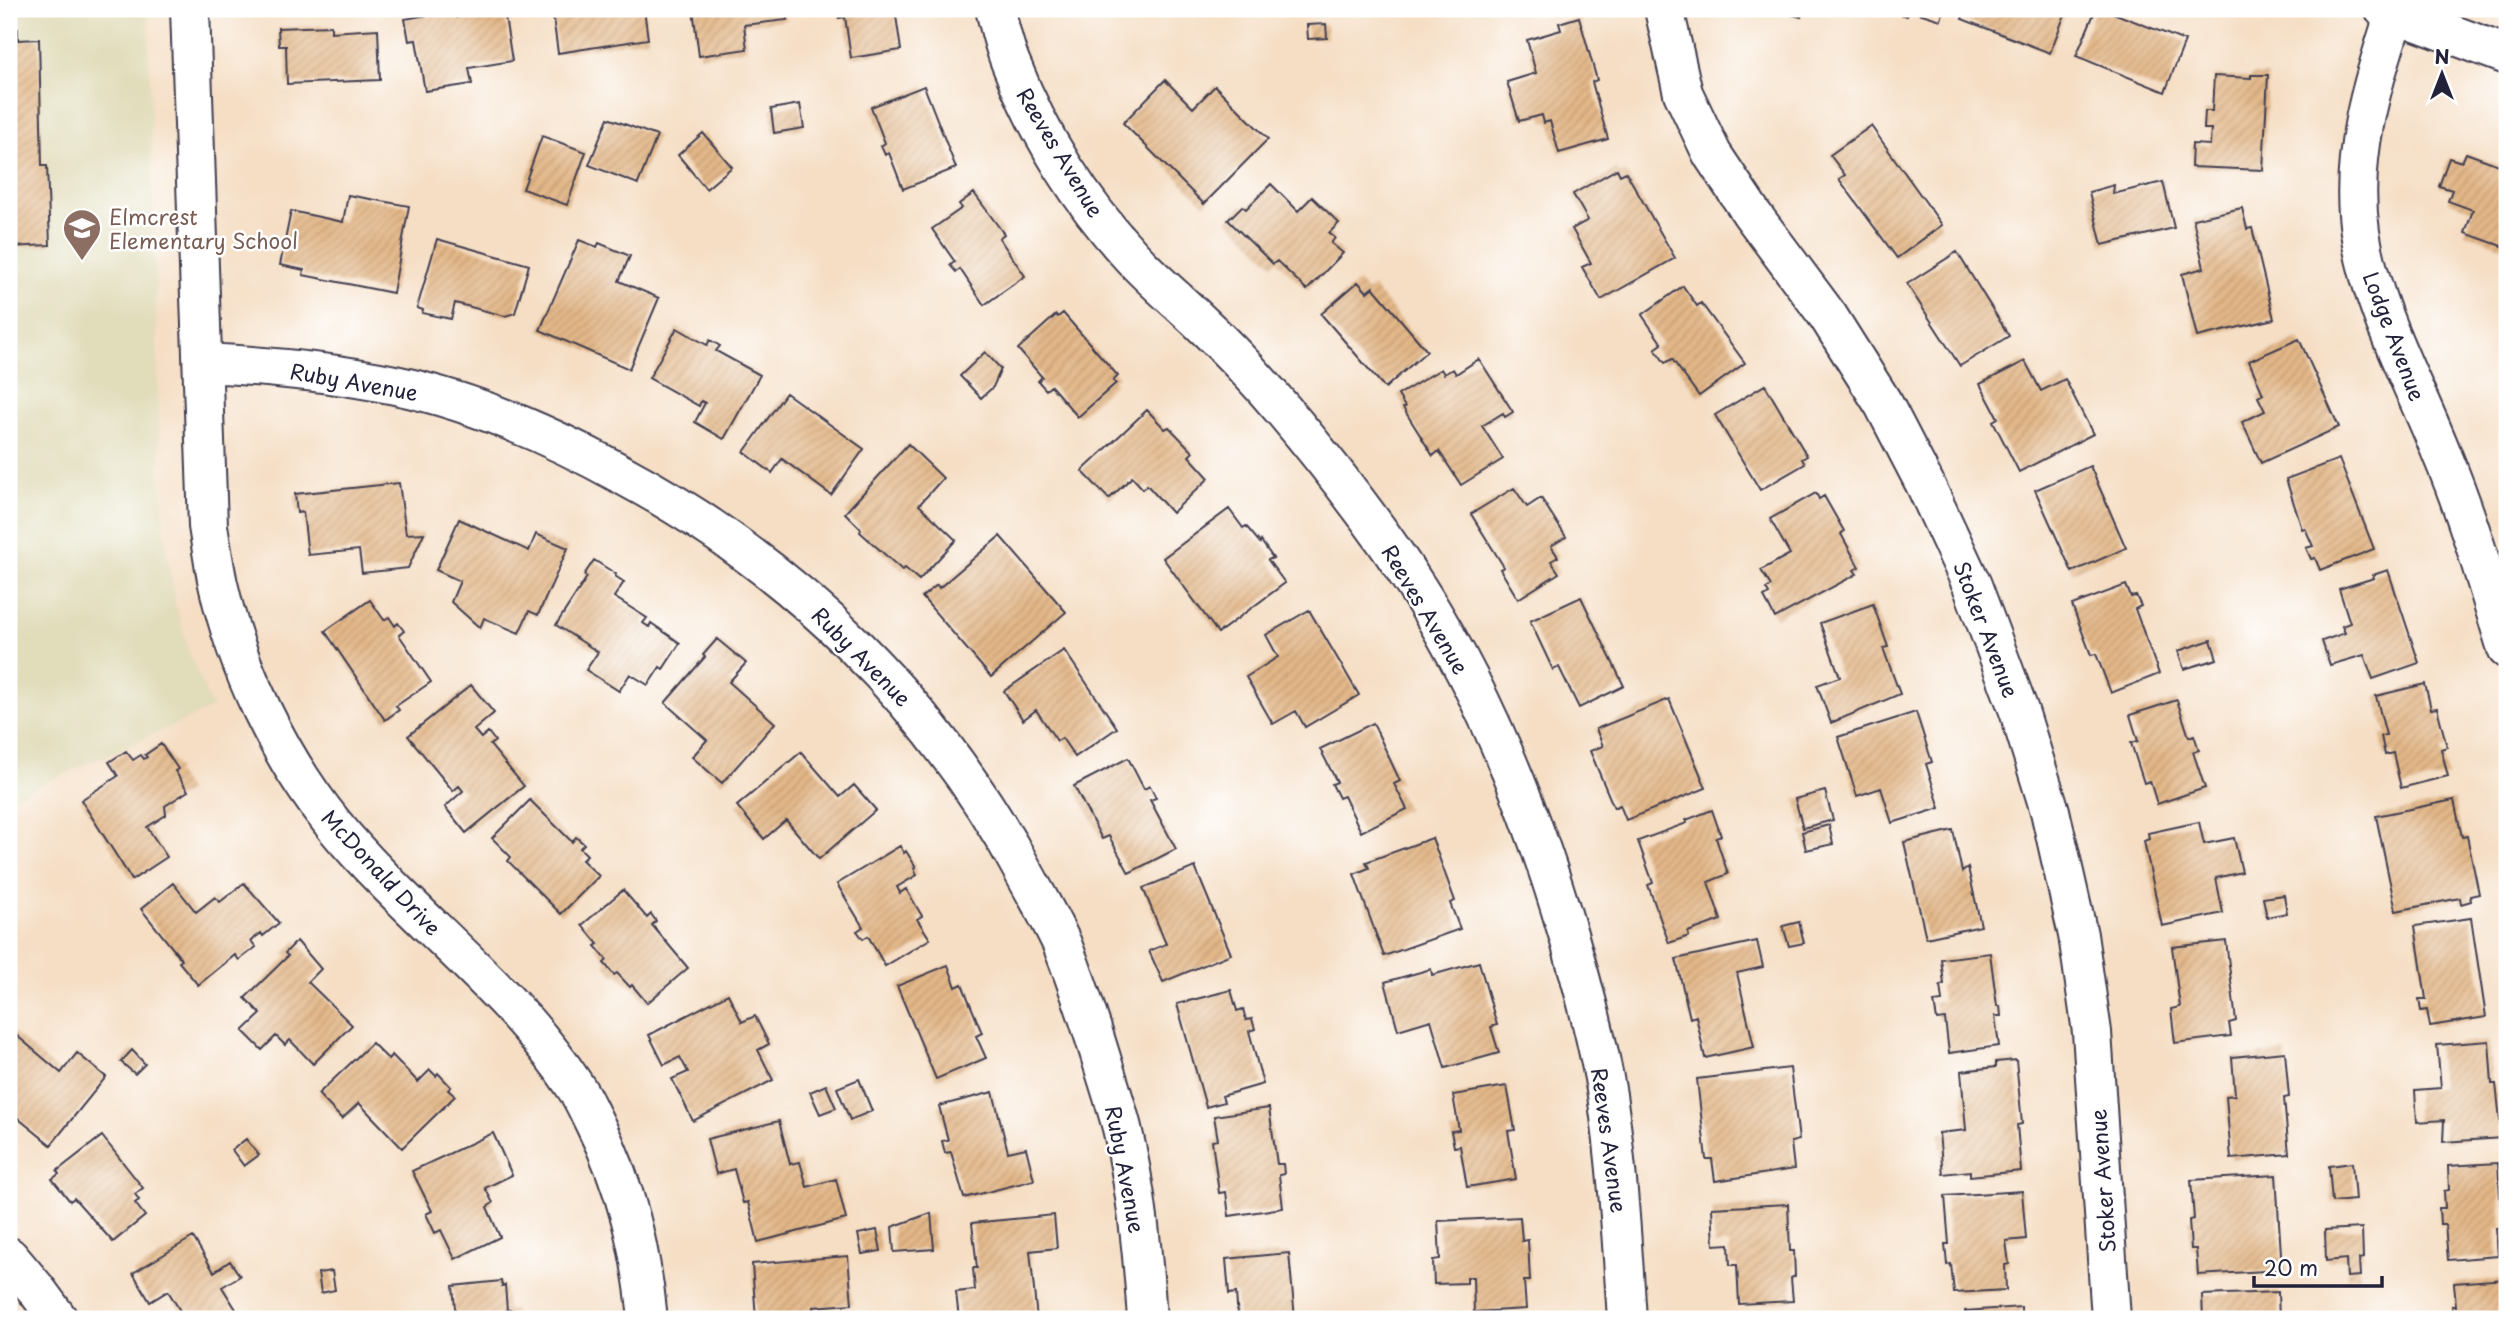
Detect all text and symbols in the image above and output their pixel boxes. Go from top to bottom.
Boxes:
north arrow [2408,38,2478,108]
text: N [2434,42,2450,70]
street label: Reeves Avenue [1010,81,1112,223]
place label: Elmcrest Elementary School [109,200,298,256]
school or university icon: Elmcrest Elementary School [61,207,103,262]
street label: Lodge Avenue [2356,267,2434,405]
street label: Ruby Avenue [288,354,420,408]
street label: Reeves Avenue [1375,538,1477,680]
street label: Stoker Avenue [1946,556,2028,702]
street label: Ruby Avenue [805,599,919,713]
street label: McDonald Drive [315,802,449,942]
street label: Reeves Avenue [1584,1065,1636,1215]
street label: Ruby Avenue [1098,1102,1154,1236]
street label: Stoker Avenue [2081,1108,2123,1254]
scale bar [2254,1244,2381,1288]
text: 20 m [2264,1251,2318,1283]

